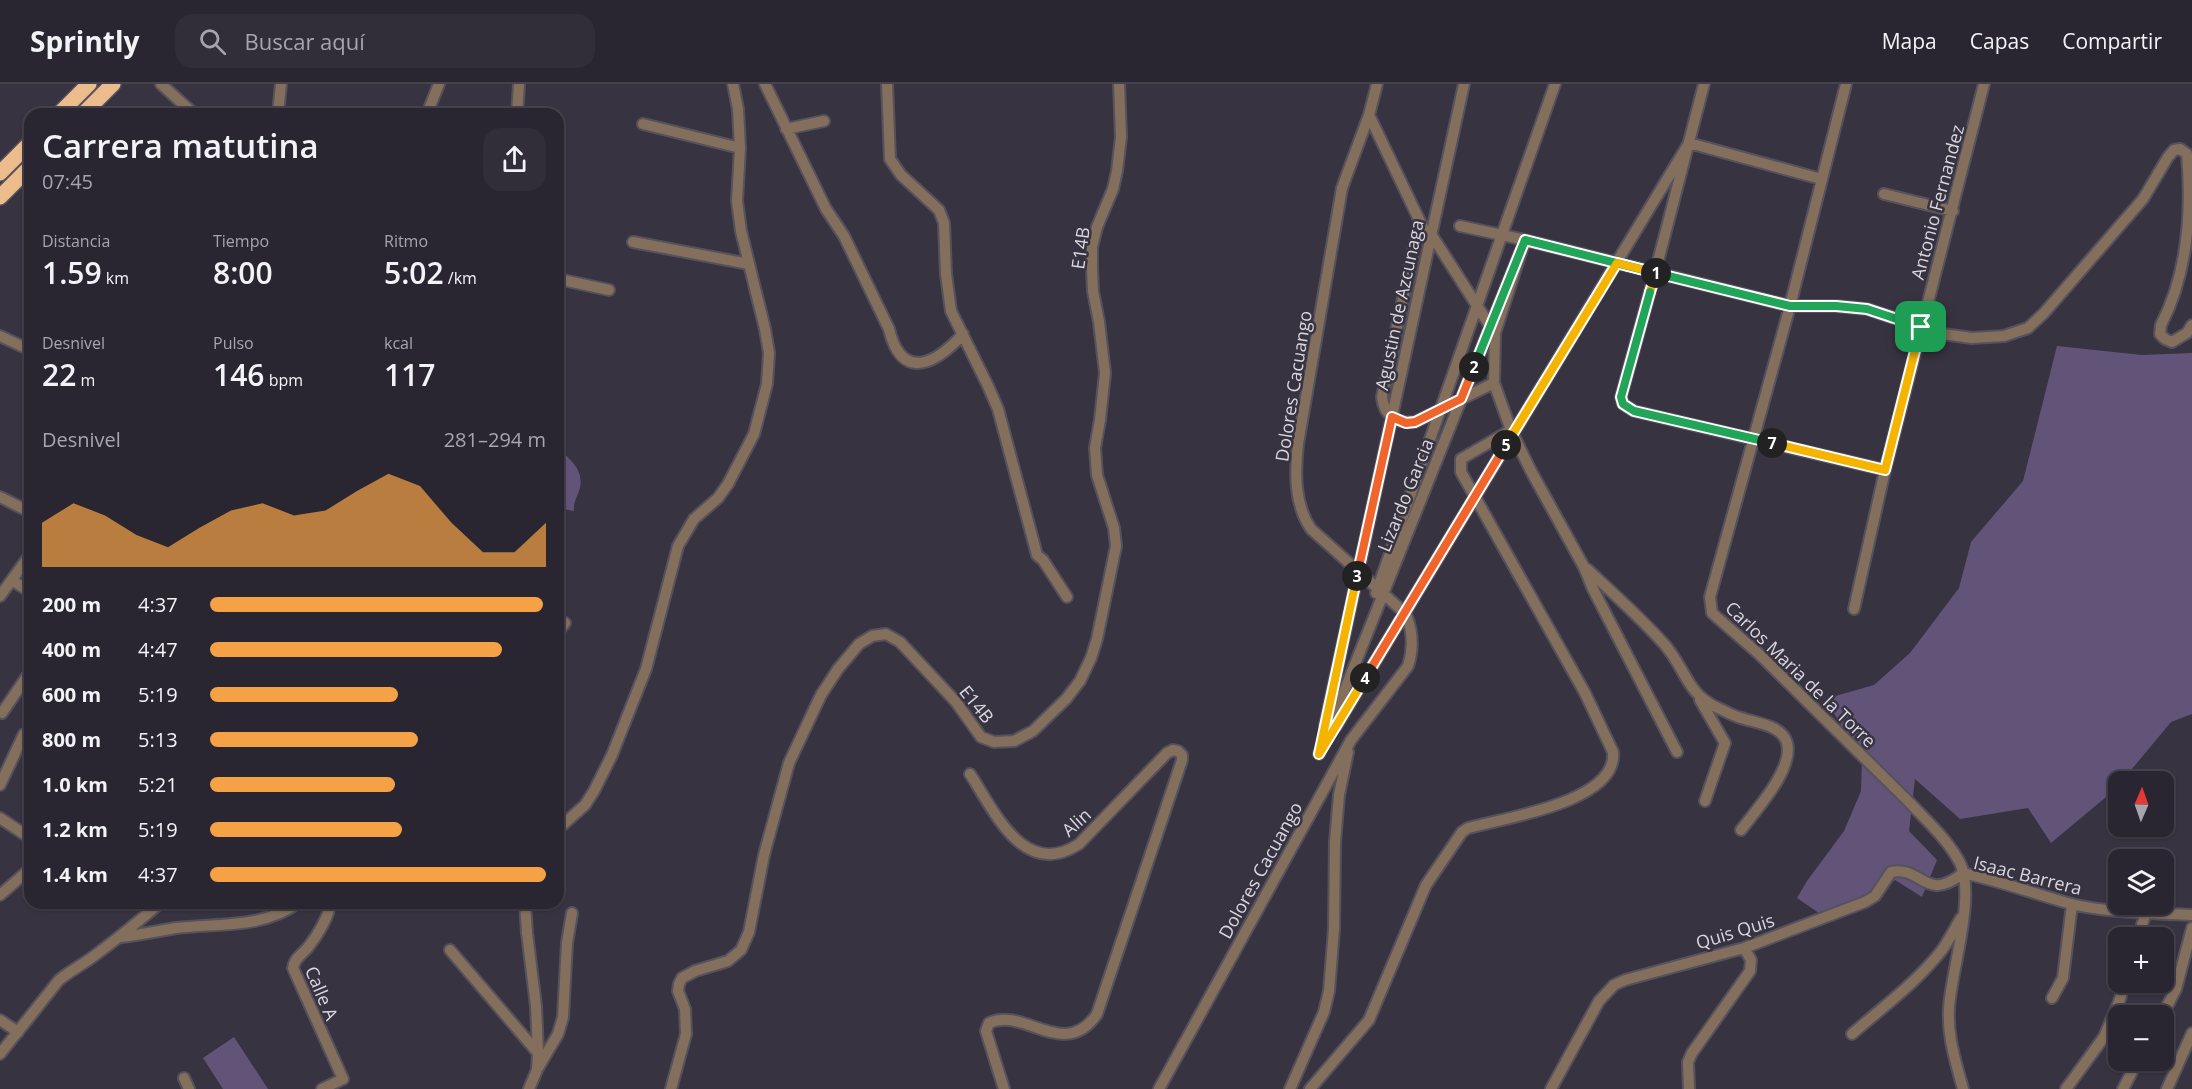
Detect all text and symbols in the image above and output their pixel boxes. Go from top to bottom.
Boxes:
search box [175,14,595,68]
text: Sprintly [30,22,139,60]
icon: search [196,25,229,58]
text: Buscar aquí [244,26,365,56]
text: Mapa [1882,27,1937,55]
text: Capas [1970,27,2029,55]
text: Compartir [2062,27,2162,55]
street label: Antonio Fernandez [1905,122,1969,282]
text: Carrera matutina [42,123,319,168]
button: share [483,128,546,191]
text: 07:45 [42,168,93,195]
street label: Agustin de Azcunaga [1369,218,1429,392]
street label: E14B [1065,225,1095,271]
text: Distancia [42,230,110,252]
text: Tiempo [213,230,269,252]
text: Ritmo [384,230,428,252]
text: 1.59 [42,252,102,293]
text: 8:00 [213,252,273,293]
text: 5:02 [384,252,444,293]
pin: 1 [1641,258,1671,288]
text: 1 [1651,262,1661,284]
text: km [102,267,129,289]
text: /km [444,267,477,289]
pin [1895,301,1946,352]
street label: Dolores Cacuango [1269,309,1317,463]
icon: arrive [1904,310,1937,343]
text: Desnivel [42,332,105,354]
text: Pulso [213,332,254,354]
text: kcal [384,332,413,354]
pin: 2 [1459,352,1489,382]
text: 22 [42,354,76,395]
text: 146 [213,354,264,395]
text: 117 [384,354,435,395]
text: 2 [1469,356,1479,378]
text: m [76,369,95,391]
text: bpm [264,369,303,391]
text: Desnivel [42,426,121,453]
text: 281–294 m [444,426,546,453]
pin: 7 [1757,428,1787,458]
pin: 5 [1491,430,1521,460]
text: 7 [1767,432,1777,454]
text: 5 [1501,434,1511,456]
street label: Lizardo Garcia [1371,435,1439,555]
pin: 3 [1342,561,1372,591]
text: 3 [1352,565,1362,587]
text: 200 m [42,591,101,618]
text: 4:37 [138,591,178,618]
street label: Carlos Maria de la Torre [1720,596,1882,752]
text: 400 m [42,636,101,663]
text: 4:47 [138,636,178,663]
pin: 4 [1350,663,1380,693]
text: 4 [1360,667,1370,689]
street label: E14B [954,680,1000,728]
text: 600 m [42,681,101,708]
text: 5:19 [138,681,178,708]
text: 800 m [42,726,101,753]
text: 5:13 [138,726,178,753]
text: 1.0 km [42,771,108,798]
text: 5:21 [138,771,178,798]
north arrow [2108,771,2174,837]
map controls [2108,771,2174,1071]
street label: Dolores Cacuango [1213,797,1307,943]
street label: Alin [1056,803,1096,841]
text: 1.2 km [42,816,108,843]
text: 5:19 [138,816,178,843]
button: layers [2108,849,2174,915]
street label: Isaac Barrera [1971,850,2085,900]
text: 1.4 km [42,861,108,888]
text: 4:37 [138,861,178,888]
street label: Quis Quis [1693,908,1777,954]
button: + [2108,927,2174,993]
street label: Calle A [300,962,344,1024]
button: − [2108,1005,2174,1071]

